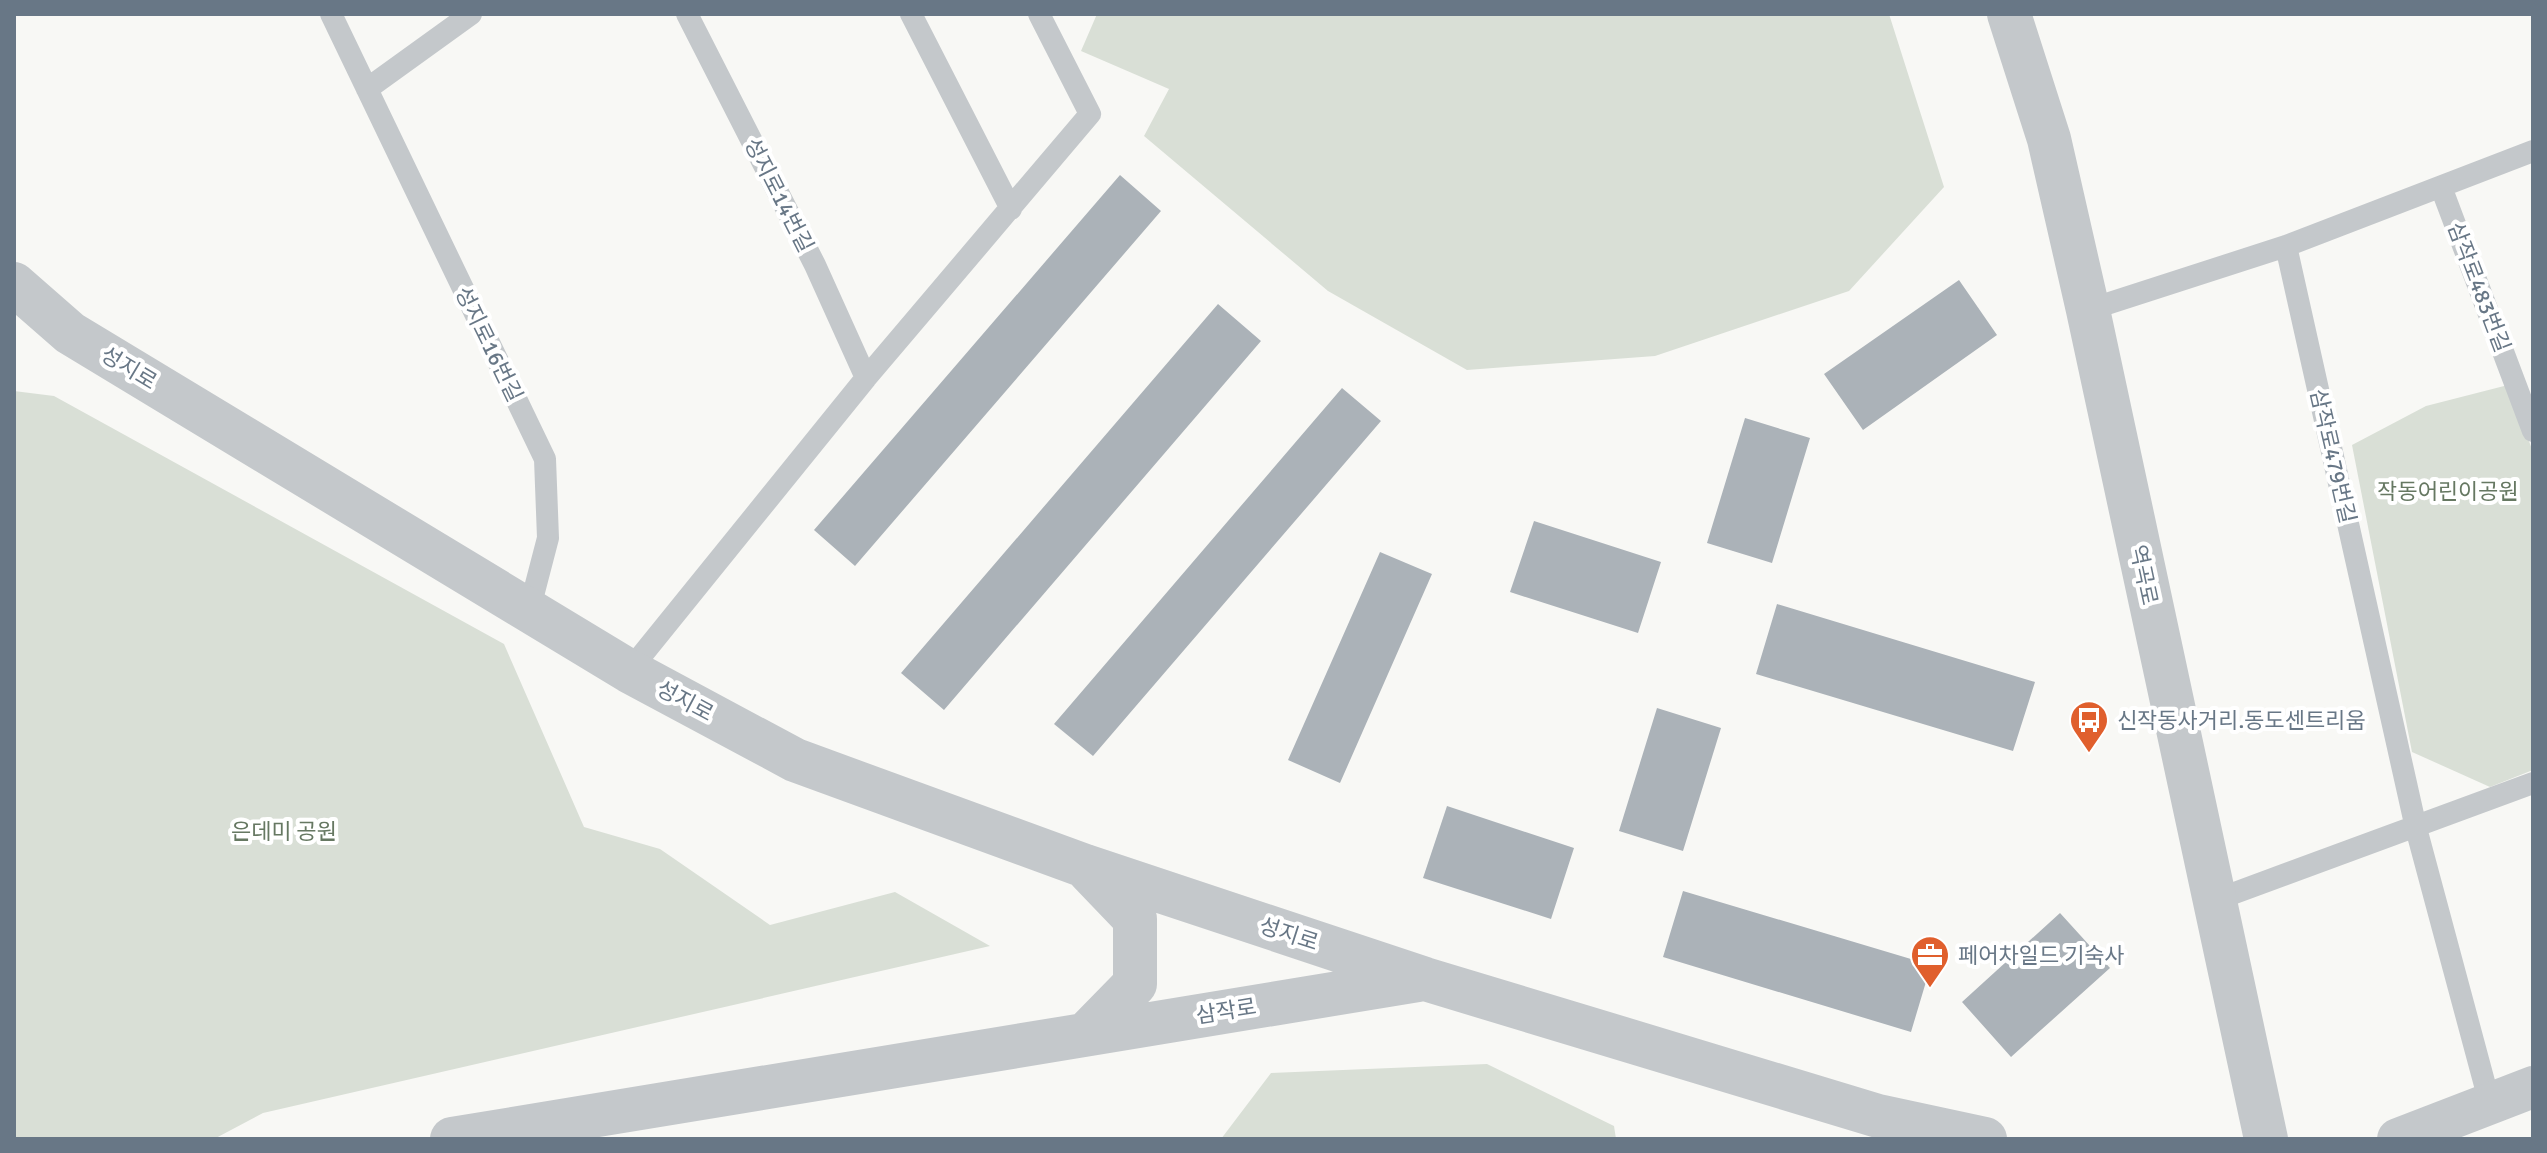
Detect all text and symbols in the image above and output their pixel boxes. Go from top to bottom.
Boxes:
street label: 성지로14번길 [739,133,819,257]
street label: 삼작로483번길 [2442,218,2516,356]
street label: 성지로16번길 [449,282,529,406]
street label: 성지로 [96,341,162,395]
street label: 삼작로479번길 [2304,386,2362,526]
park label: 작동어린이공원 [2377,478,2519,505]
street label: 역곡로 [2124,542,2164,608]
street label: 성지로 [652,675,718,727]
bus stop icon: 신작동사거리.동도센트리움 [2068,699,2110,754]
place label: 신작동사거리.동도센트리움 [2117,707,2366,734]
park label: 은데미 공원 [231,818,337,845]
street label: 성지로 [1256,912,1322,956]
office icon: 페어차일드 기숙사 [1909,934,1951,989]
place label: 페어차일드 기숙사 [1958,942,2125,969]
street label: 삼작로 [1194,993,1258,1029]

